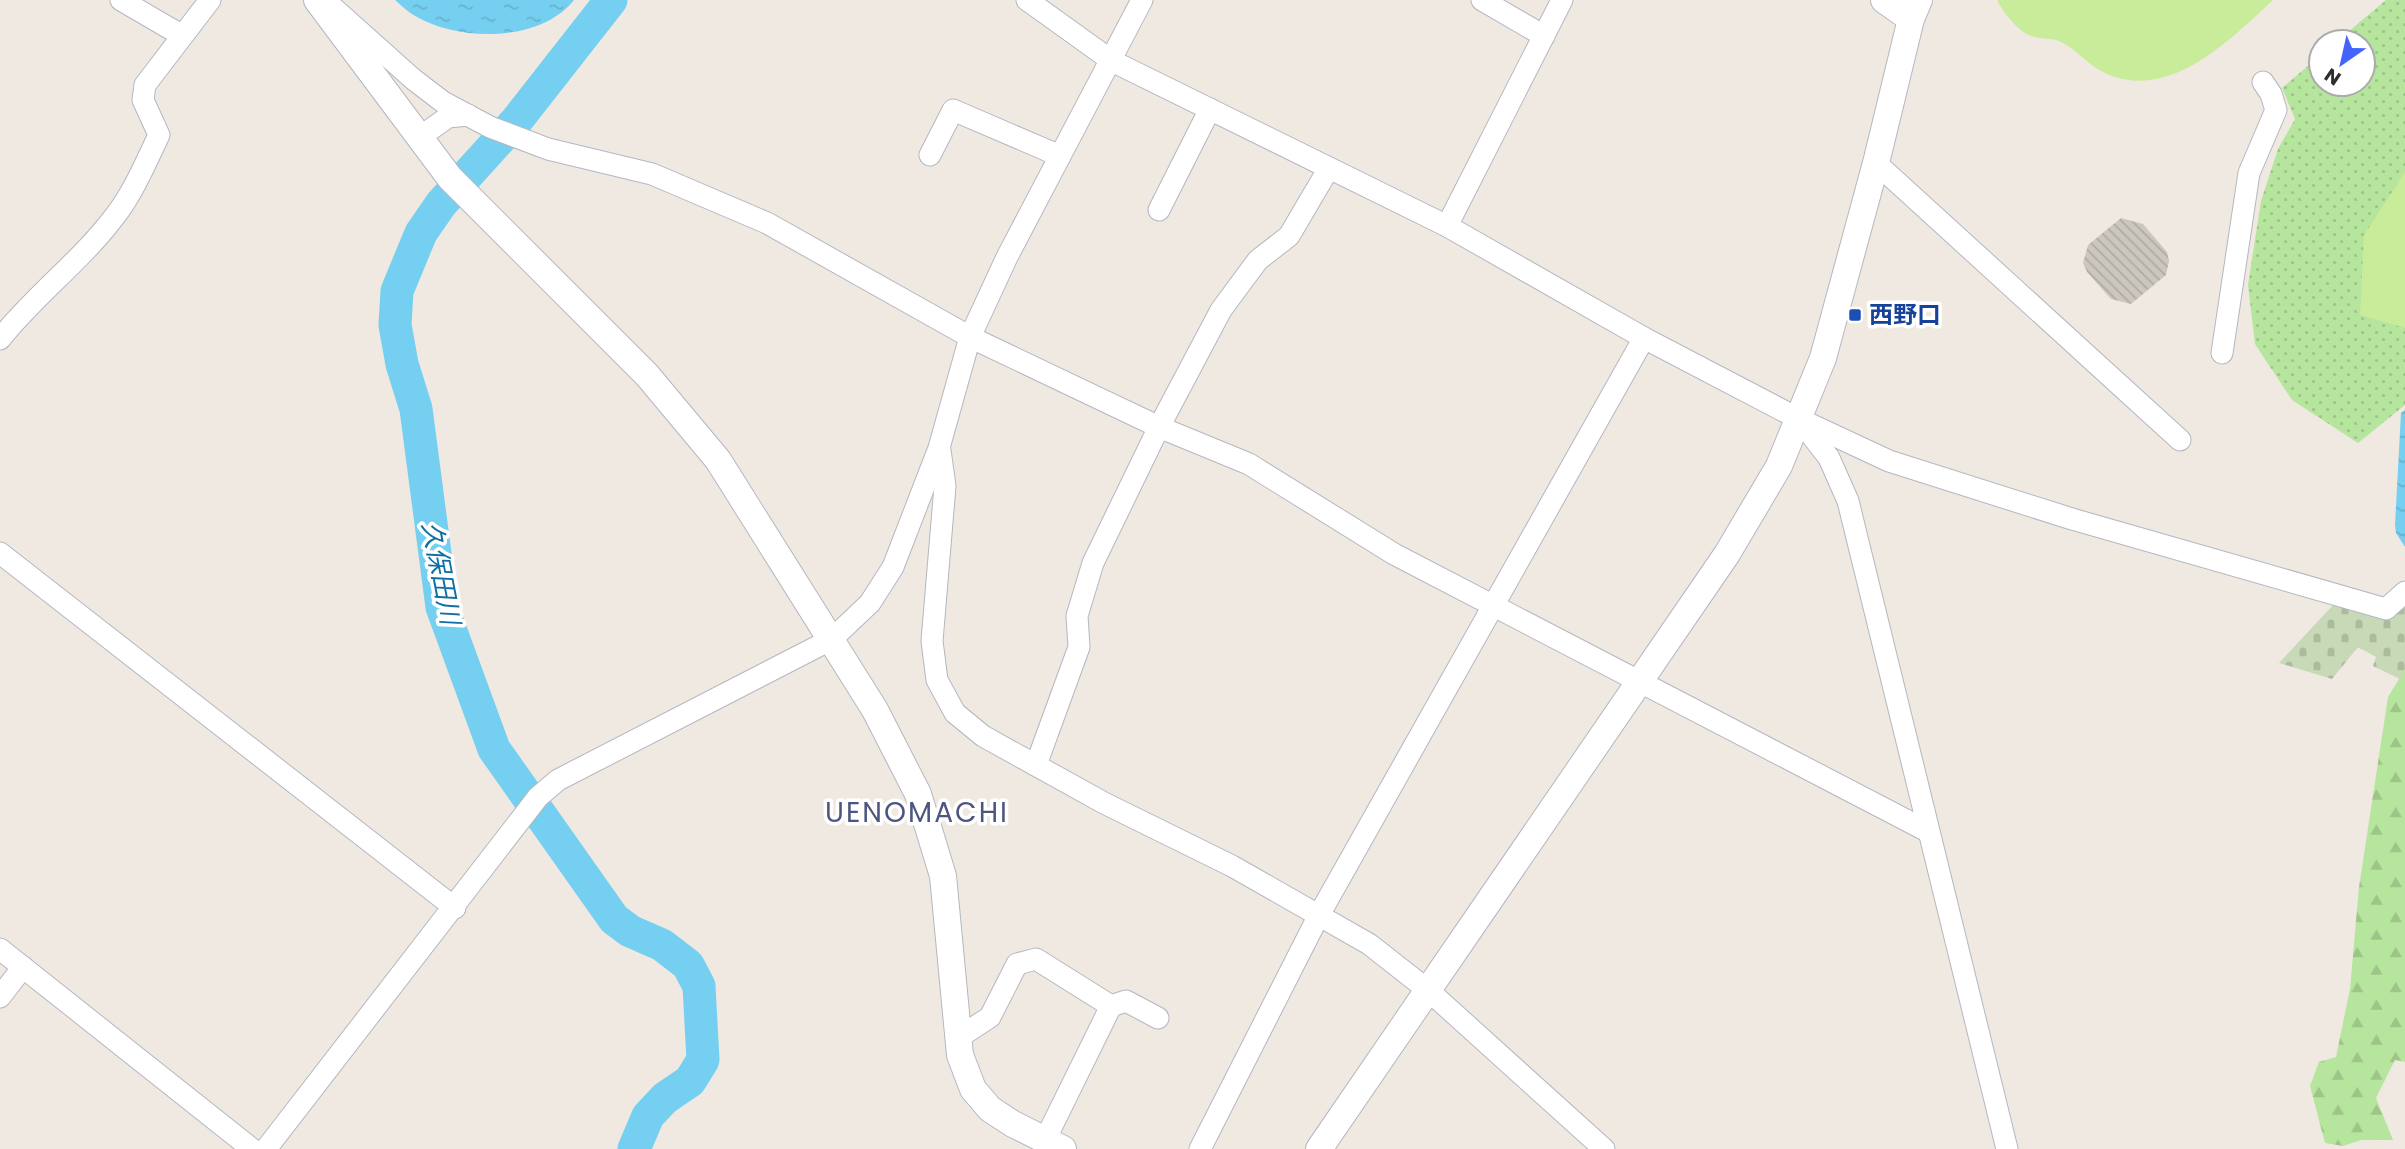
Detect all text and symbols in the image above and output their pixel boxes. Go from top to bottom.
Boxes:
north arrow [2307,28,2377,98]
text: N [2319,61,2346,92]
place label: 西野口 [1869,298,1941,331]
marker: 西野口 [1847,307,1863,323]
water label: 久保田川 [413,519,469,630]
district label: UENOMACHI [825,793,1009,832]

